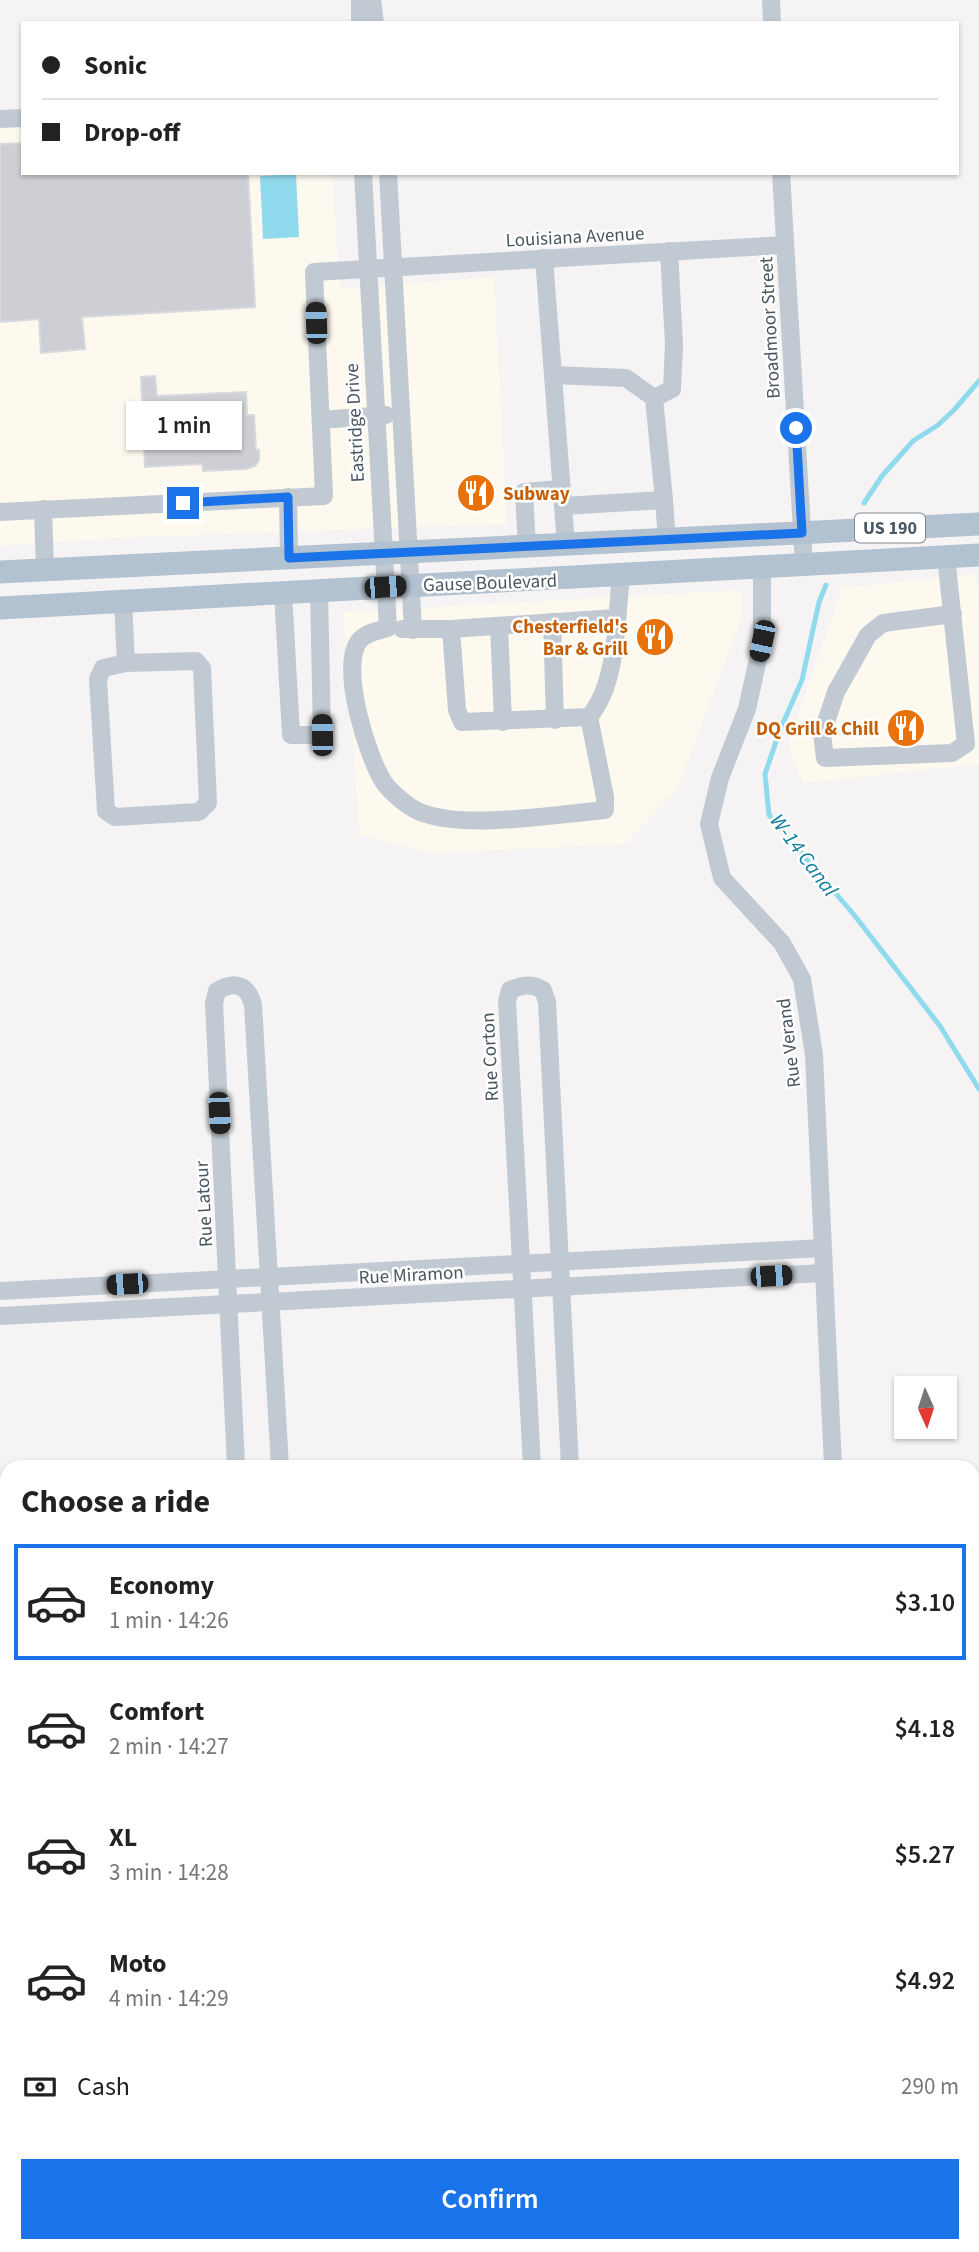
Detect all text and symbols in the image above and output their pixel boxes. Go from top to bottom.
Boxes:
text: Sonic [84,47,147,84]
text: Drop-off [84,114,180,151]
street label: Louisiana Avenue [505,220,645,255]
street label: Broadmoor Street [753,256,788,400]
car [305,302,328,344]
street label: Eastridge Drive [339,363,372,483]
callout: 1 min [125,402,241,450]
text: 1 min [157,409,211,442]
route start [780,412,812,444]
restaurant icon: Subway [455,472,497,514]
place label: Subway [503,481,570,508]
route end [167,487,199,519]
road number: US 190 [855,514,925,542]
street label: Gause Boulevard [423,568,557,599]
car [364,575,407,599]
place label: Chesterfield's Bar & Grill [512,614,629,663]
restaurant icon: Chesterfield's Bar & Grill [634,616,676,658]
car [748,618,777,664]
restaurant icon: DQ Grill & Chill [885,707,927,749]
car [312,714,333,756]
place label: DQ Grill & Chill [756,716,880,743]
water label: W-14 Canal [763,807,846,903]
street label: Rue Verand [771,997,808,1089]
street label: Rue Corton [475,1012,506,1102]
car [208,1091,231,1135]
street label: Rue Latour [189,1160,220,1248]
street label: Rue Miramon [358,1259,464,1292]
car [750,1264,793,1288]
car [106,1272,149,1296]
north arrow [894,1376,957,1438]
map controls [894,1376,957,1439]
text: Choose a ride [21,1479,210,1525]
text: Economy [109,1567,214,1604]
icon: car [25,1571,88,1634]
text: $3.10 [894,1584,955,1621]
text: 1 min · 14:26 [109,1604,229,1637]
text: Comfort [109,1693,204,1730]
icon: car [25,1697,88,1760]
text: $4.18 [894,1710,955,1747]
text: 2 min · 14:27 [109,1730,229,1763]
text: XL [109,1819,137,1856]
icon: car [25,1823,88,1886]
text: $5.27 [894,1836,955,1873]
text: 3 min · 14:28 [109,1856,229,1889]
text: Moto [109,1945,166,1982]
icon: car [25,1949,88,2012]
text: $4.92 [894,1962,955,1999]
text: 4 min · 14:29 [109,1982,229,2015]
icon: cash [21,2068,59,2106]
text: Cash [77,2068,130,2105]
text: 290 m [901,2070,959,2103]
button: Confirm [21,2159,959,2239]

